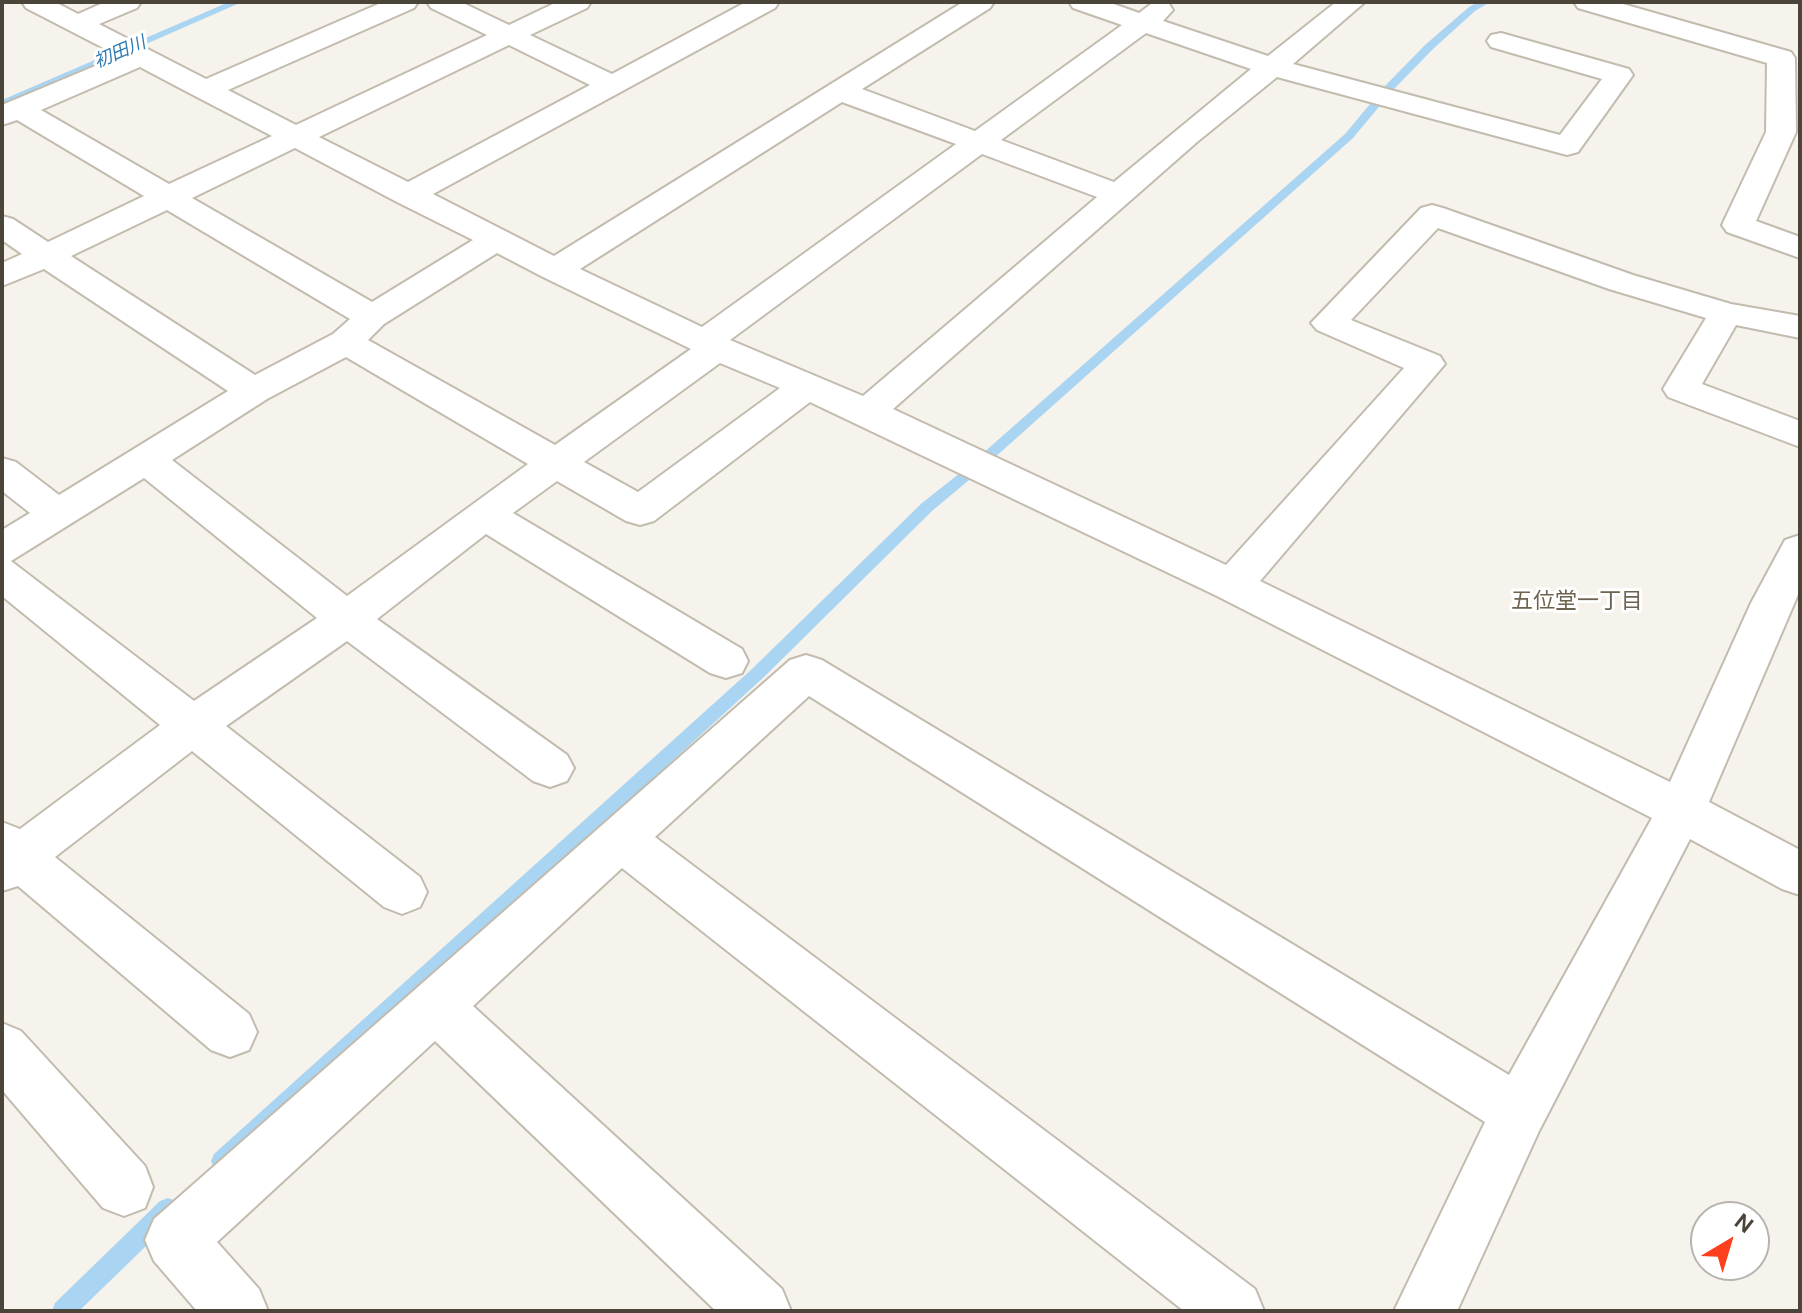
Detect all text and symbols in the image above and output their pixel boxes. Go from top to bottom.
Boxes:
water label: 初田川 [91,33,149,73]
district label: 五位堂一丁目 [1511,589,1643,615]
north arrow [1690,1201,1770,1281]
text: N [1729,1207,1759,1240]

